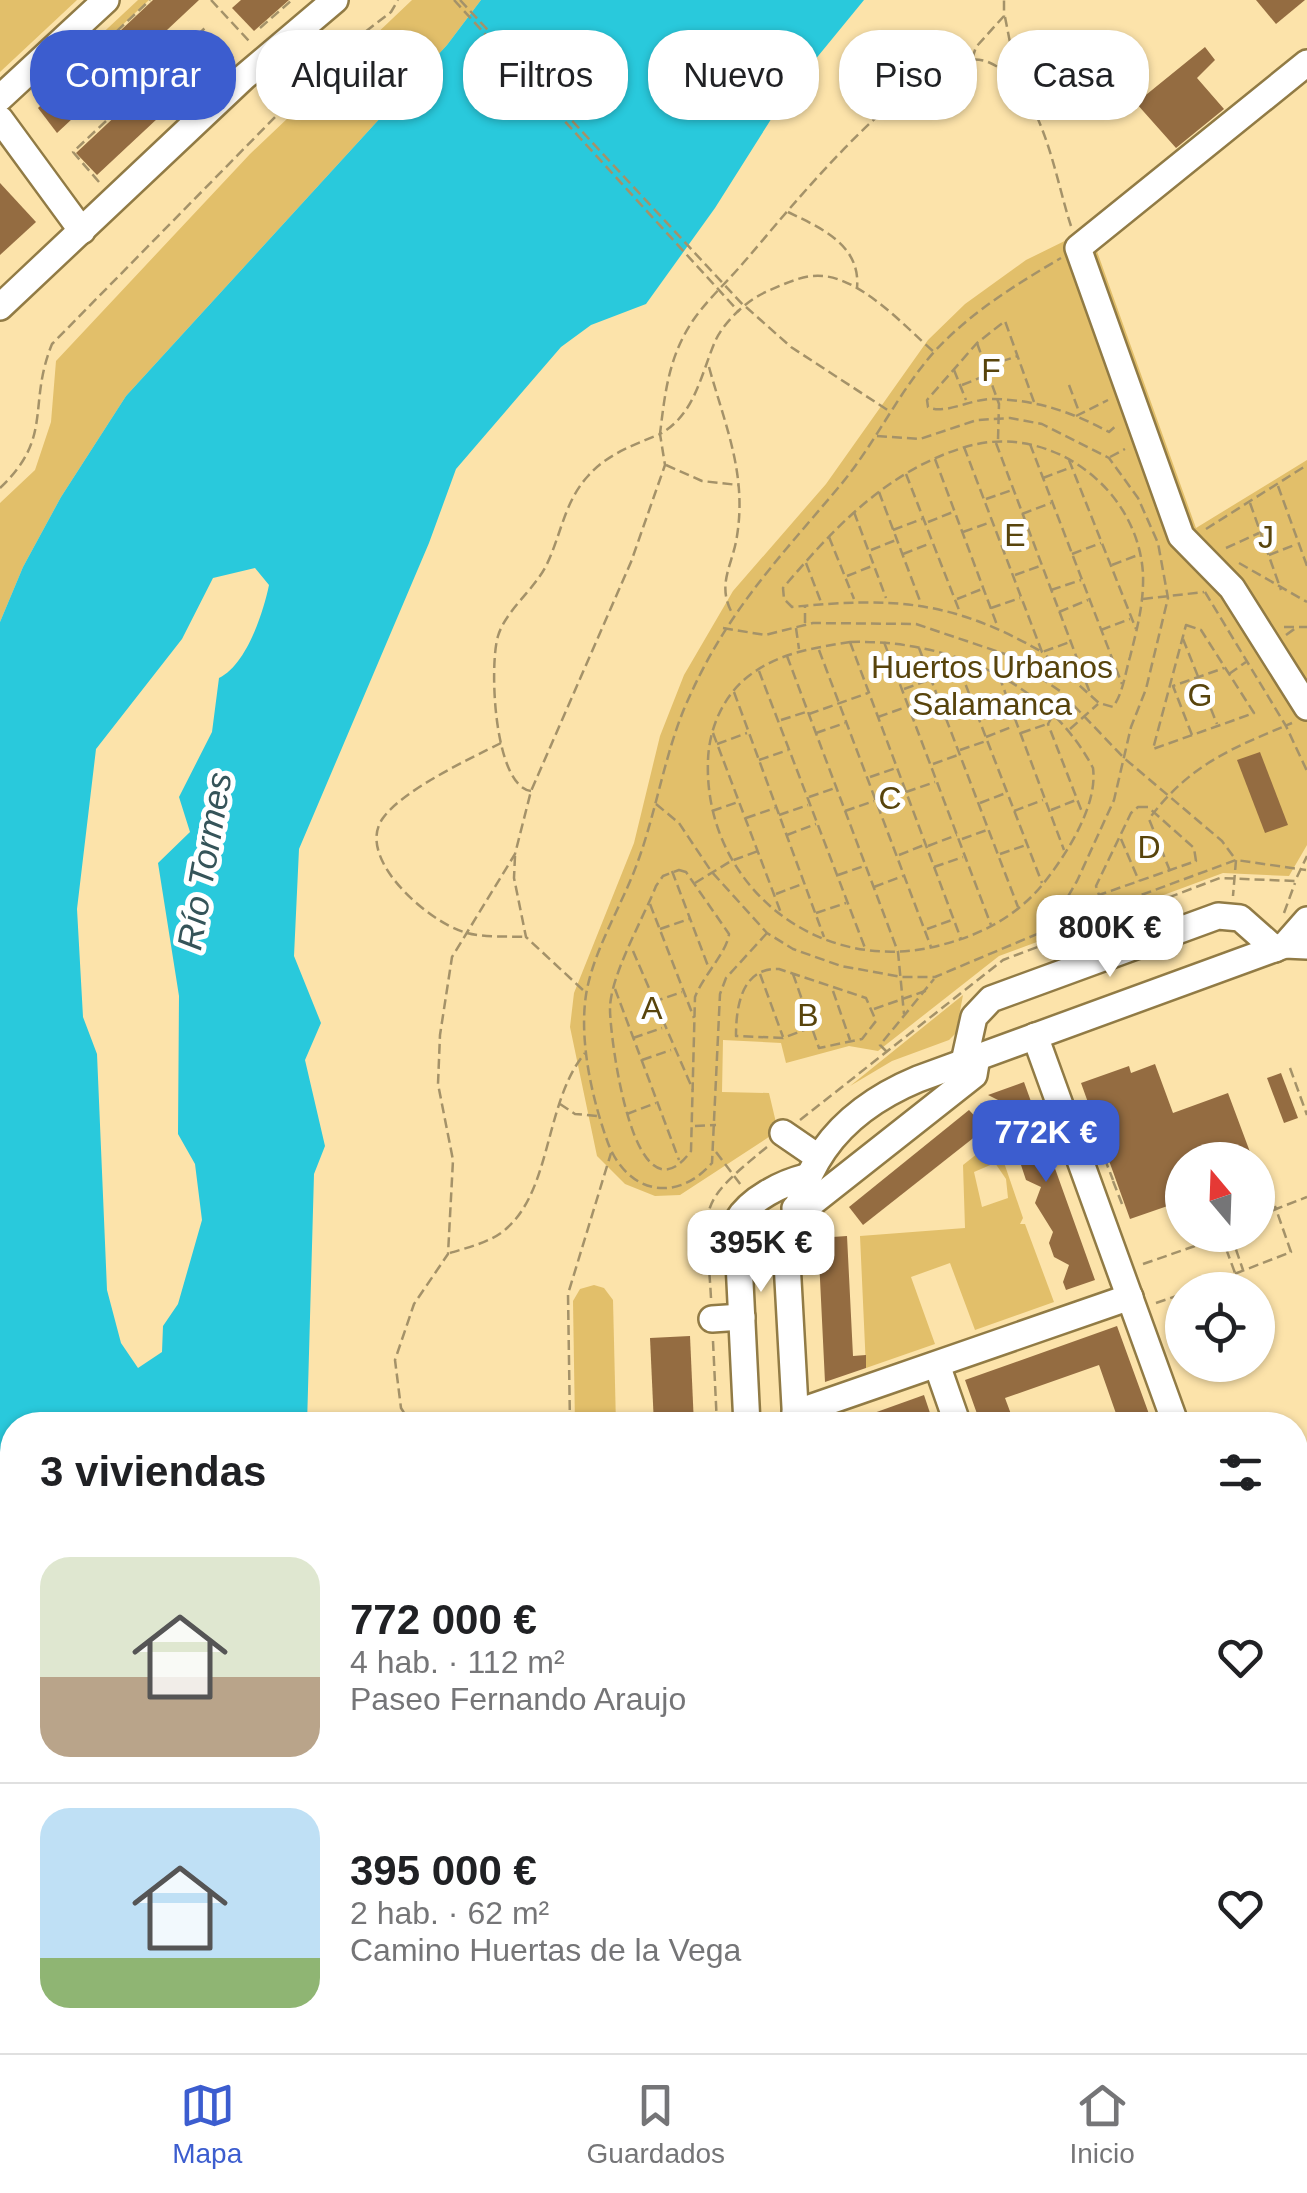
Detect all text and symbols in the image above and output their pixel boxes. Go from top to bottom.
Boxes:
chip: Comprar [30,30,236,120]
chip: Alquilar [256,30,443,120]
chip: Filtros [463,30,628,120]
chip: Nuevo [648,30,819,120]
chip: Piso [839,30,977,120]
chip: Casa [997,30,1149,120]
park label: F [981,352,1001,388]
park label: E [1004,517,1026,553]
park label: J [1258,519,1274,555]
park label: Huertos Urbanos Salamanca [871,649,1113,722]
park label: G [1188,677,1212,713]
water label: Río Tormes [169,769,239,953]
park label: C [878,780,902,816]
park label: D [1137,829,1161,865]
pin: 800K € [1029,895,1191,980]
text: 800K € [1058,909,1162,945]
park label: A [641,990,663,1026]
park label: B [797,997,819,1033]
pin: 772K € [965,1100,1127,1185]
text: 772K € [994,1114,1098,1150]
north arrow [1165,1142,1275,1252]
map controls [1165,1142,1275,1382]
pin: 395K € [680,1210,842,1295]
text: 395K € [709,1224,813,1260]
button: locate [1165,1272,1275,1382]
icon: filters [1213,1445,1268,1500]
text: 3 viviendas [40,1448,266,1495]
text: 772 000 € [350,1596,537,1643]
icon: home [120,1597,240,1717]
icon: heart [1213,1630,1268,1685]
text: 4 hab. · 112 m² [350,1644,565,1680]
text: Paseo Fernando Araujo [350,1681,686,1717]
text: 395 000 € [350,1847,537,1894]
icon: home [120,1848,240,1968]
icon: heart [1213,1881,1268,1936]
text: 2 hab. · 62 m² [350,1895,549,1931]
text: Camino Huertas de la Vega [350,1932,741,1968]
tab: Mapa [172,2078,242,2170]
tab: Guardados [587,2078,725,2170]
tab: Inicio [1069,2078,1135,2170]

